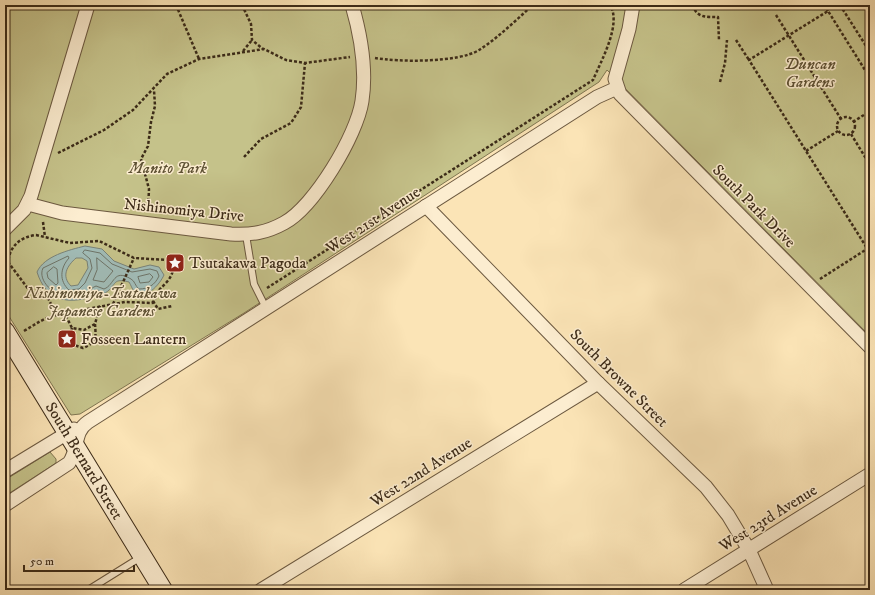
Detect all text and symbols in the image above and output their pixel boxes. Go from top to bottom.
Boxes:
park label: Duncan Gardens [784,54,836,92]
park label: Manito Park [128,158,207,178]
street label: South Park Drive [708,160,800,252]
street label: West 21st Avenue [321,182,424,258]
street label: Nishinomiya Drive [123,194,245,226]
place icon: Tsutakawa Pagoda [164,252,186,274]
place label: Tsutakawa Pagoda [189,253,307,273]
park label: Nishinomiya-Tsutakawa Japanese Gardens [24,283,177,321]
street label: South Browne Street [566,325,672,431]
place icon: Fosseen Lantern [56,328,78,350]
place label: Fosseen Lantern [81,329,187,349]
street label: South Bernard Street [41,398,128,523]
street label: West 22nd Avenue [366,433,476,512]
street label: West 23rd Avenue [714,480,821,557]
scale bar [24,547,134,573]
text: 50 m [30,554,54,569]

